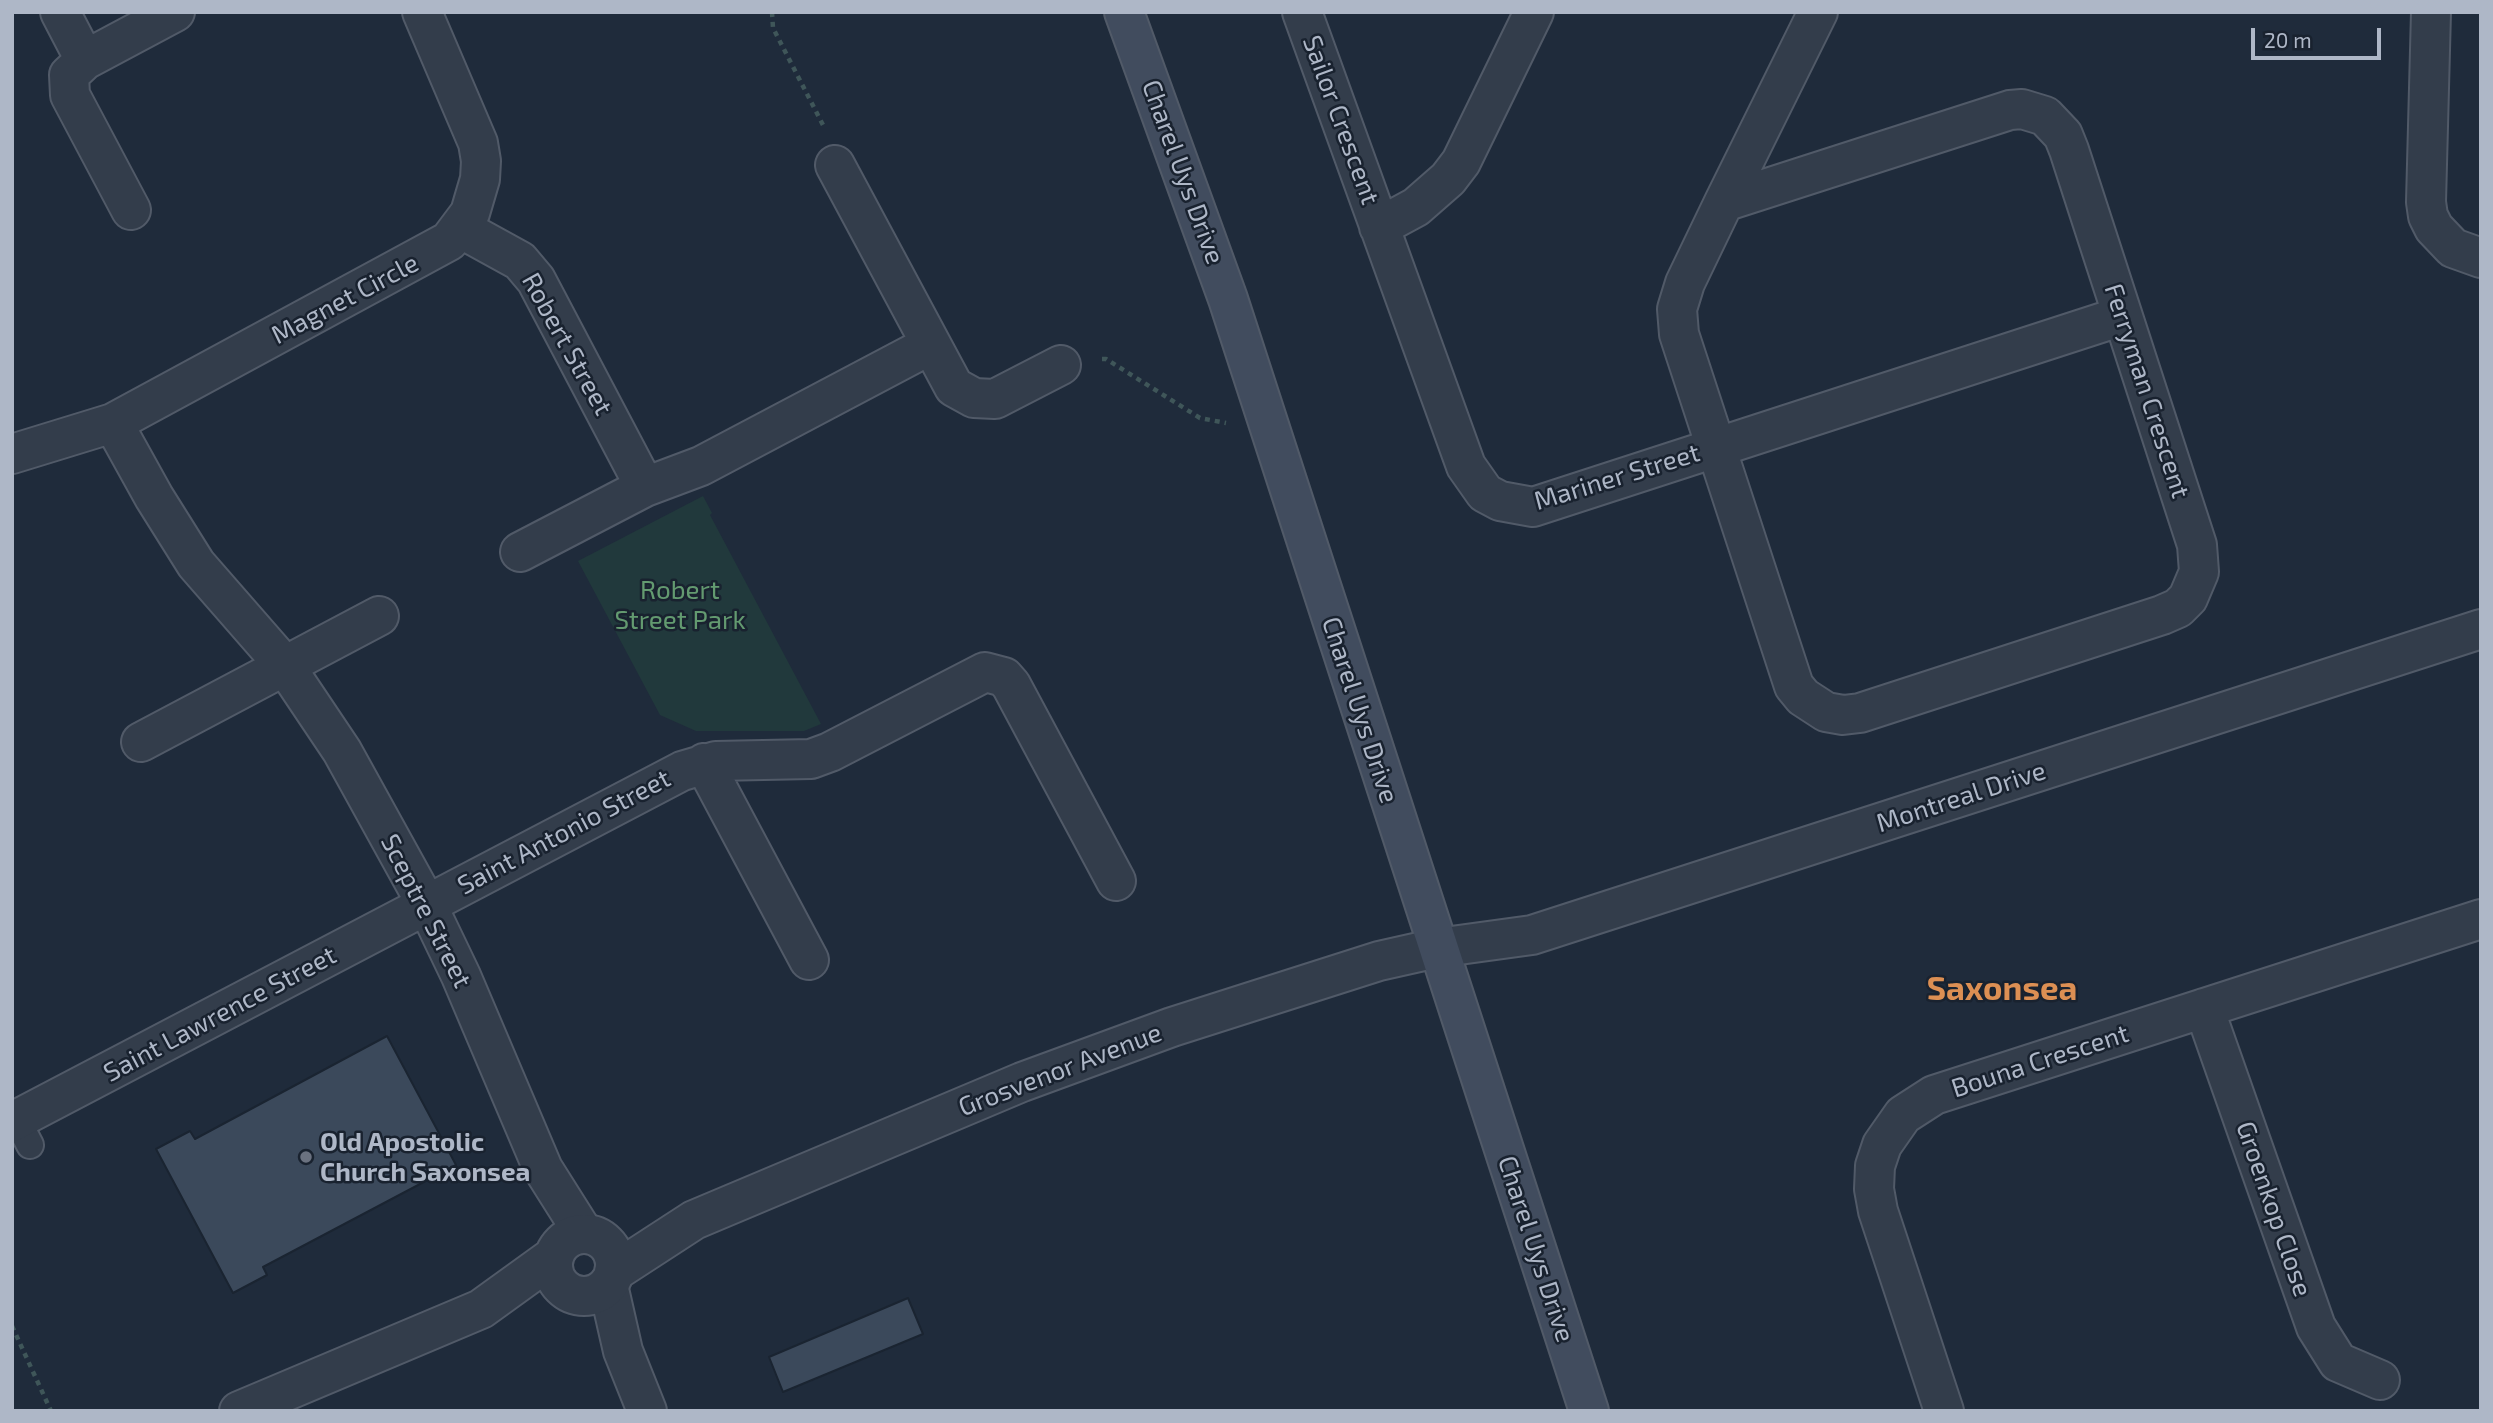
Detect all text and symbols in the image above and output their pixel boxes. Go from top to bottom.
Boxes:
scale bar [2255,14,2384,58]
text: 20 m [2264,27,2312,52]
street label: Sailor Crescent [1296,31,1386,209]
street label: Charel Uys Drive [1135,76,1231,268]
street label: Magnet Circle [266,247,424,351]
street label: Robert Street [515,267,619,421]
street label: Ferryman Crescent [2098,280,2196,502]
street label: Mariner Street [1530,437,1704,517]
park label: Robert Street Park [614,574,746,636]
street label: Charel Uys Drive [1315,613,1405,807]
street label: Montreal Drive [1872,755,2050,839]
street label: Saint Antonio Street [452,763,676,901]
street label: Sceptre Street [374,829,478,993]
street label: Saint Lawrence Street [98,939,342,1089]
district label: Saxonsea [1927,969,2077,1009]
street label: Grosvenor Avenue [954,1017,1166,1123]
street label: Bouna Crescent [1947,1018,2133,1104]
street label: Groenkop Close [2229,1117,2319,1301]
place label: Old Apostolic Church Saxonsea [320,1126,530,1188]
marker: Old Apostolic Church Saxonsea [298,1149,314,1165]
street label: Charel Uys Drive [1491,1152,1581,1346]

